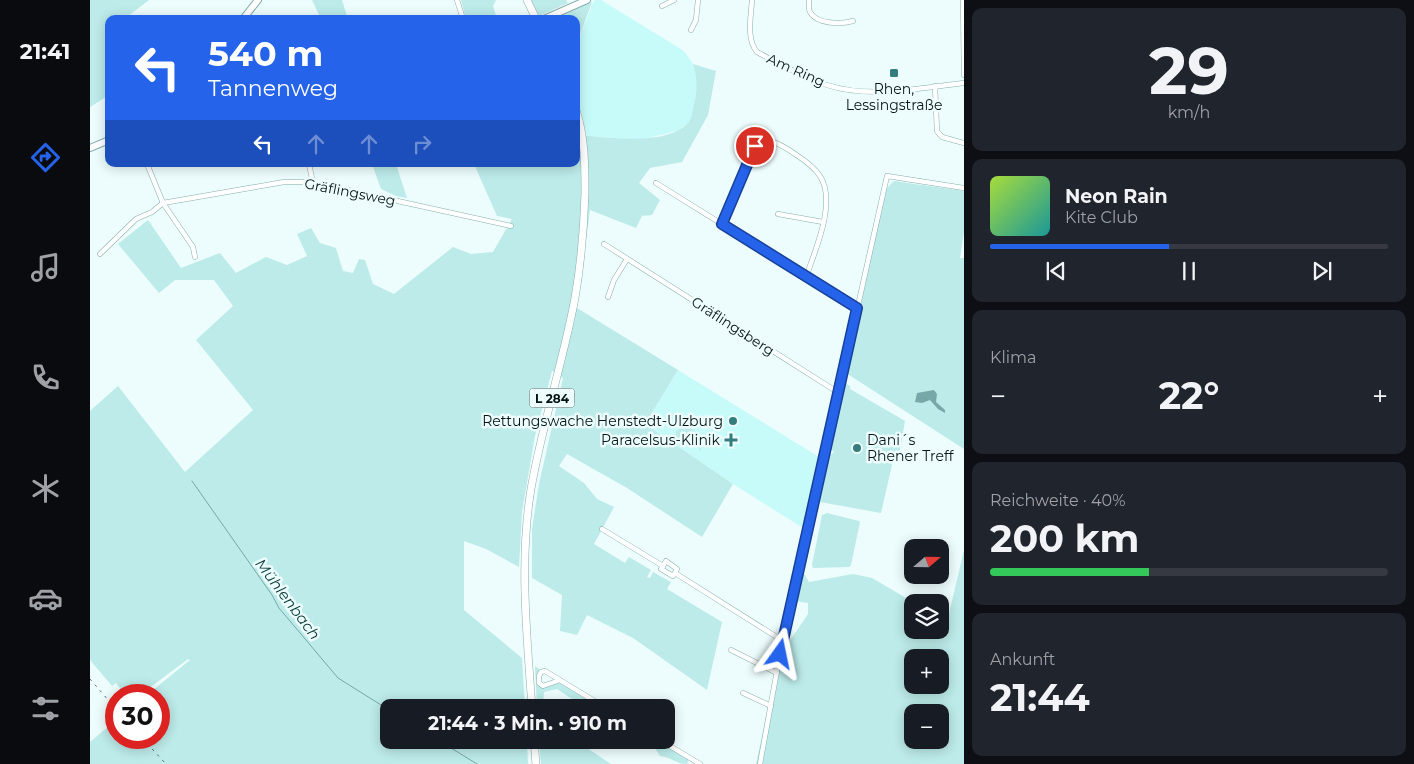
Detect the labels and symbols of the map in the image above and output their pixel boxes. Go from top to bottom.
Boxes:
street label: Am Ring [764,49,828,91]
marker: Rhen, Lessingstraße [888,67,900,79]
place label: Rhen, Lessingstraße [846,80,942,114]
pin [734,125,776,167]
street label: Gräflingsweg [303,174,397,210]
street label: Gräflingsberg [688,293,778,359]
road number: L 284 [530,388,574,408]
place label: Rettungswache Henstedt-Ulzburg [482,412,723,430]
marker: Rettungswache Henstedt-Ulzburg [727,415,739,427]
place label: Paracelsus-Klinik [601,431,721,449]
place label: Dani´s Rhener Treff [867,431,955,465]
marker: Paracelsus-Klinik [724,433,738,447]
marker: Dani´s Rhener Treff [851,442,863,454]
north arrow [904,539,949,584]
water label: Mühlenbach [251,555,325,643]
position arrow [753,627,805,679]
speed limit sign: 30 [105,684,170,749]

